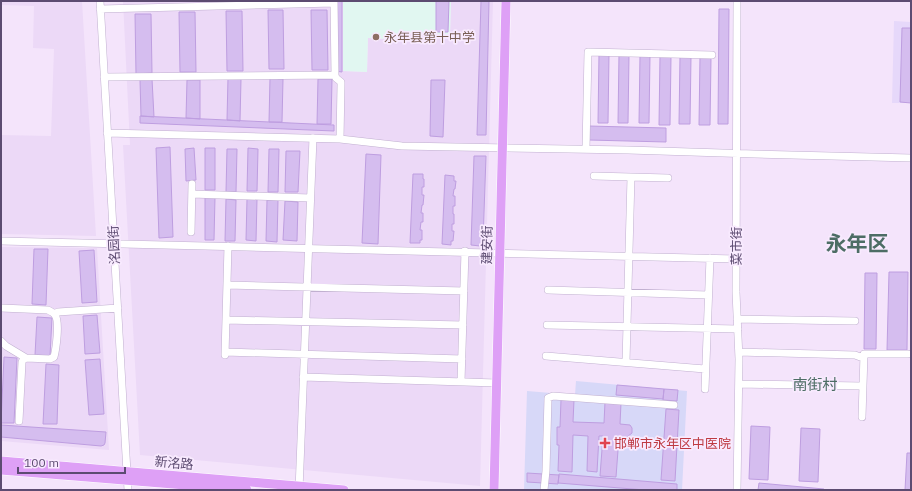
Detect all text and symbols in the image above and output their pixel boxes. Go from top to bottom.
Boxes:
place label: 永年县第十中学 [384,29,475,46]
marker: 永年县第十中学 [371,32,381,42]
street label: 洺园街 [104,225,124,265]
street label: 建安街 [478,225,496,265]
street label: 菜市街 [728,226,745,266]
district label: 永年区 [826,229,889,257]
district label: 南街村 [792,375,838,394]
place label: 邯郸市永年区中医院 [614,435,731,452]
marker: 邯郸市永年区中医院 [599,437,611,449]
scale bar [18,449,125,475]
street label: 新洺路 [154,453,194,473]
text: 100 m [24,455,59,470]

